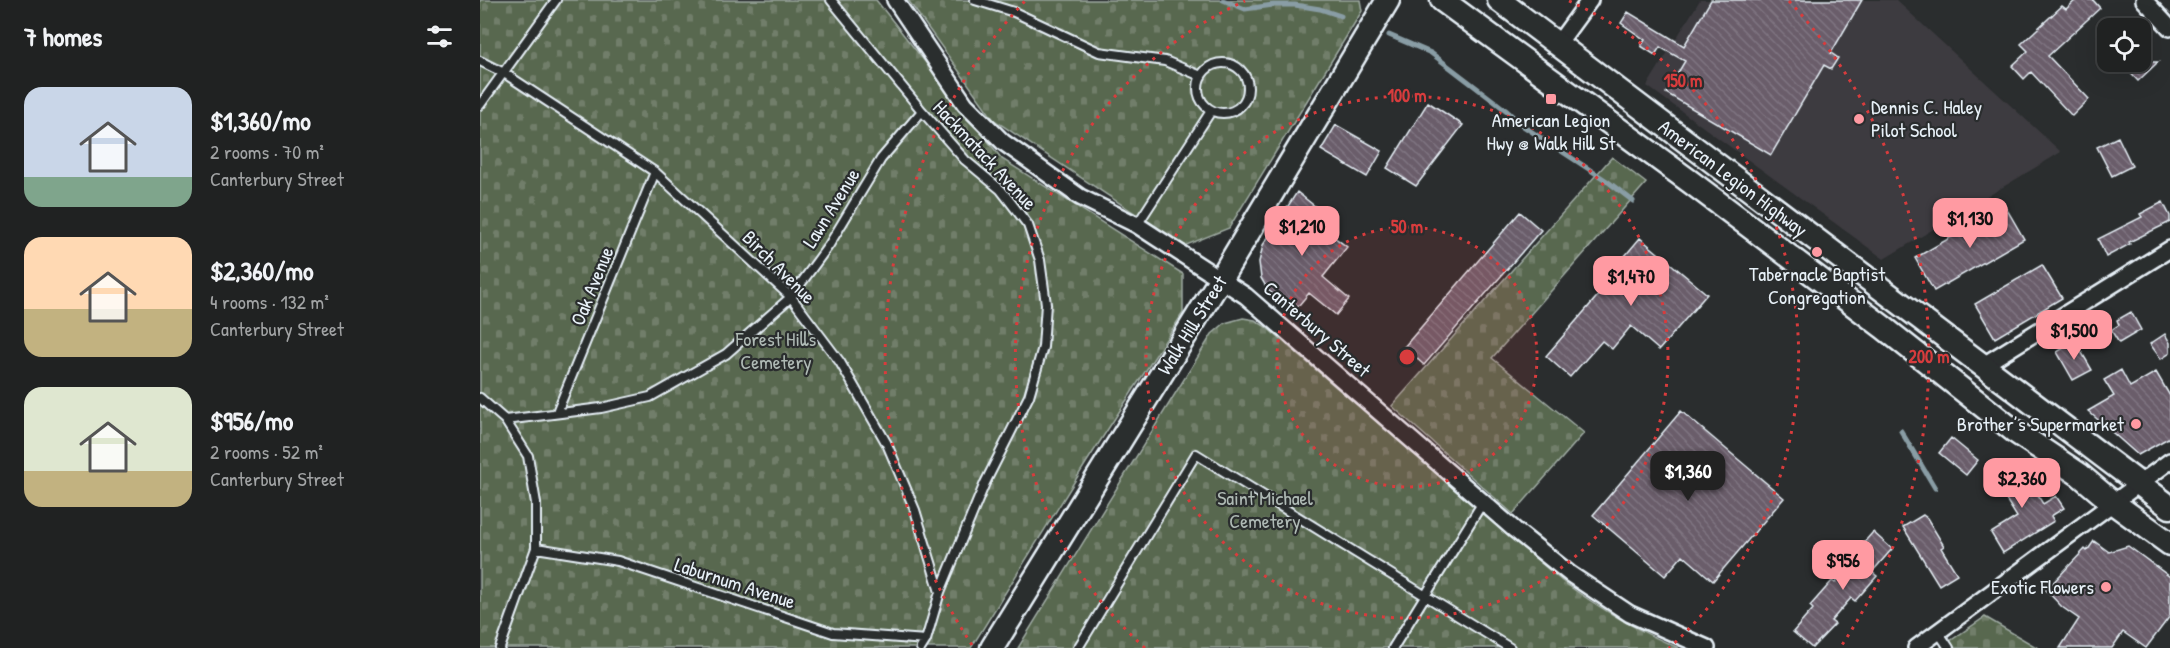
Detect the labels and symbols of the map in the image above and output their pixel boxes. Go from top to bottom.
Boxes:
text: 150 m [1664,68,1702,93]
text: 100 m [1387,83,1427,108]
marker: American Legion Hwy @ Walk Hill St [1544,92,1558,106]
place label: Dennis C. Haley Pilot School [1871,93,1982,143]
street label: Hackmatack Avenue [927,94,1043,215]
place label: American Legion Hwy @ Walk Hill St [1487,106,1617,156]
marker: Dennis C. Haley Pilot School [1852,112,1866,126]
street label: American Legion Highway [1653,113,1813,243]
street label: Lawn Avenue [796,163,866,253]
pin: $1,130 [1921,198,2019,249]
pin: $1,210 [1253,206,1351,257]
text: 50 m [1391,214,1423,239]
street label: Birch Avenue [737,224,822,309]
street label: Oak Avenue [564,242,620,329]
marker: Tabernacle Baptist Congregation [1810,245,1824,259]
pin: $1,470 [1582,256,1680,307]
place label: Tabernacle Baptist Congregation [1749,260,1886,310]
street label: Walk Hill Street [1150,269,1233,379]
street label: Canterbury Street [1258,274,1378,383]
pin: $1,500 [2025,310,2123,361]
park label: Forest Hills Cemetery [735,325,817,375]
text: 200 m [1909,344,1949,369]
centre of rings [1397,347,1417,367]
place label: Brother’s Supermarket [1957,410,2125,437]
marker: Brother’s Supermarket [2129,417,2143,431]
pin: $1,360 [1639,451,1737,502]
pin: $2,360 [1973,458,2071,509]
park label: Saint Michael Cemetery [1217,484,1314,534]
pin: $956 [1807,540,1879,591]
street label: Laburnum Avenue [671,550,799,615]
place label: Exotic Flowers [1991,573,2094,600]
marker: Exotic Flowers [2099,580,2113,594]

